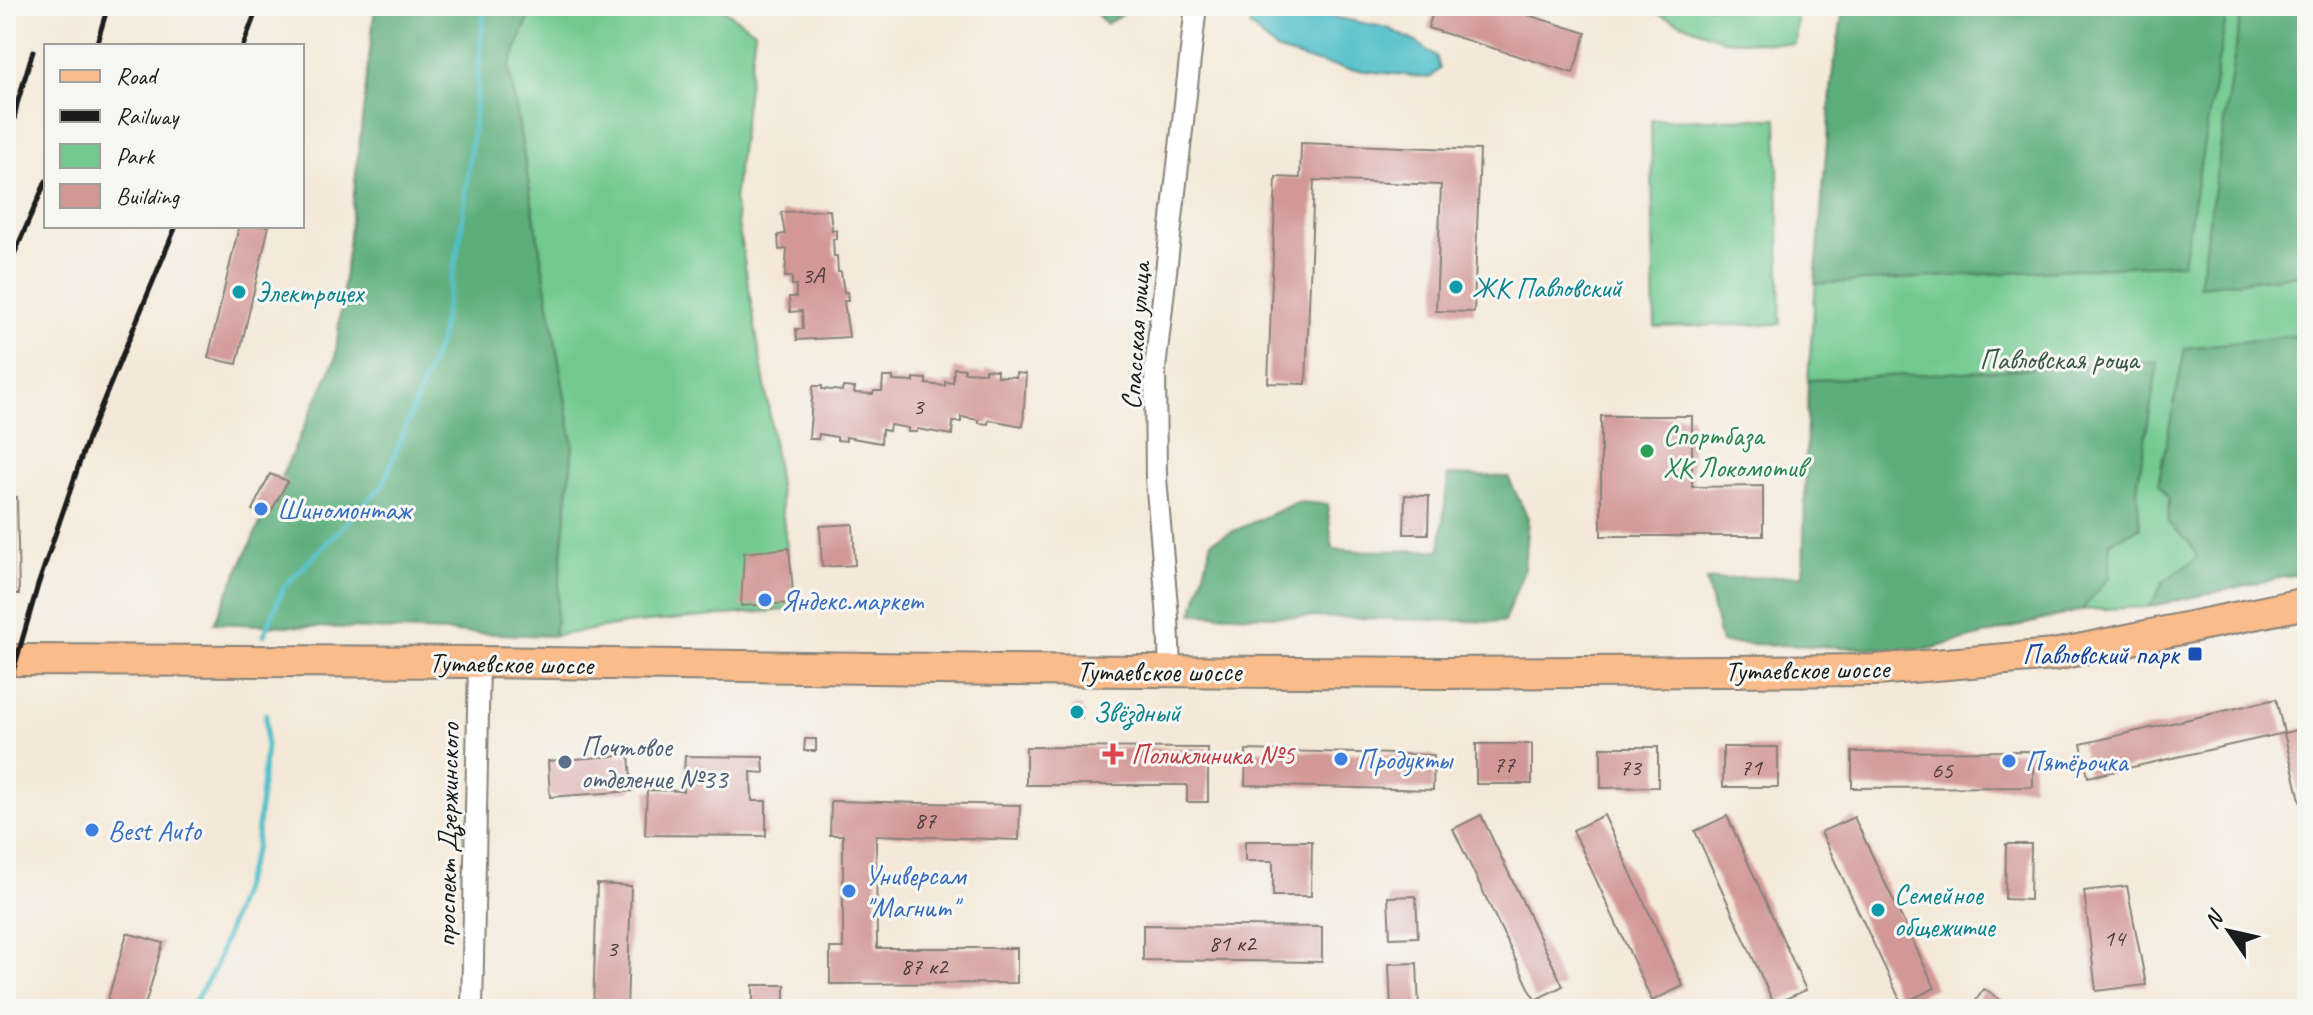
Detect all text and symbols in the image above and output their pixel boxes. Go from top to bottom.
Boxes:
legend [44,44,304,228]
text: Road [116,61,160,91]
text: Railway [116,101,180,131]
text: Park [116,141,156,171]
text: Building [116,181,181,211]
street label: Спасская улица [1113,259,1158,411]
house number: 3А [802,260,825,290]
place label: ЖК Павловский [1472,270,1623,305]
place label: Электроцех [255,275,366,310]
marker: ЖК Павловский [1447,278,1465,296]
marker: Электроцех [230,283,248,301]
park label: Павловская роща [1980,342,2141,377]
house number: 3 [913,391,926,421]
place label: Спортбаза ХК Локомотив [1663,418,1812,485]
marker: Спортбаза ХК Локомотив [1638,442,1656,460]
place label: Шиномонтаж [277,492,414,527]
marker: Шиномонтаж [252,500,270,518]
place label: Яндекс.маркет [781,583,924,618]
marker: Яндекс.маркет [756,591,774,609]
place label: Павловский парк [2022,637,2181,672]
street label: Тутаевское шоссе [429,645,595,682]
marker: Павловский парк [2186,645,2204,663]
street label: Тутаевское шоссе [1725,651,1891,688]
street label: Тутаевское шоссе [1077,654,1243,689]
place label: Звёздный [1093,695,1182,731]
marker: Звёздный [1068,703,1086,721]
street label: проспект Дзержинского [428,720,468,947]
place label: Почтовое отделение №33 [581,729,730,796]
place label: Поликлиника №5 [1131,737,1296,772]
place label: Продукты [1357,742,1454,777]
marker: Поликлиника №5 [1102,743,1124,765]
place label: Пятёрочка [2025,744,2129,779]
house number: 77 [1493,749,1516,779]
marker: Продукты [1332,750,1350,768]
house number: 73 [1619,752,1643,782]
house number: 71 [1740,752,1763,782]
marker: Пятёрочка [2000,752,2018,770]
marker: Почтовое отделение №33 [556,753,574,771]
house number: 65 [1931,755,1954,785]
house number: 87 [914,805,937,835]
place label: Best Auto [108,813,203,848]
marker: Best Auto [83,821,101,839]
place label: Универсам "Магнит" [865,858,968,925]
place label: Семейное общежитие [1894,877,1996,944]
marker: Универсам "Магнит" [840,882,858,900]
north arrow [2189,891,2269,971]
marker: Семейное общежитие [1869,901,1887,919]
text: N [2198,904,2231,934]
house number: 14 [2103,923,2127,953]
house number: 81 к2 [1208,928,1258,958]
house number: 3 [607,933,620,963]
house number: 87 к2 [900,951,950,981]

